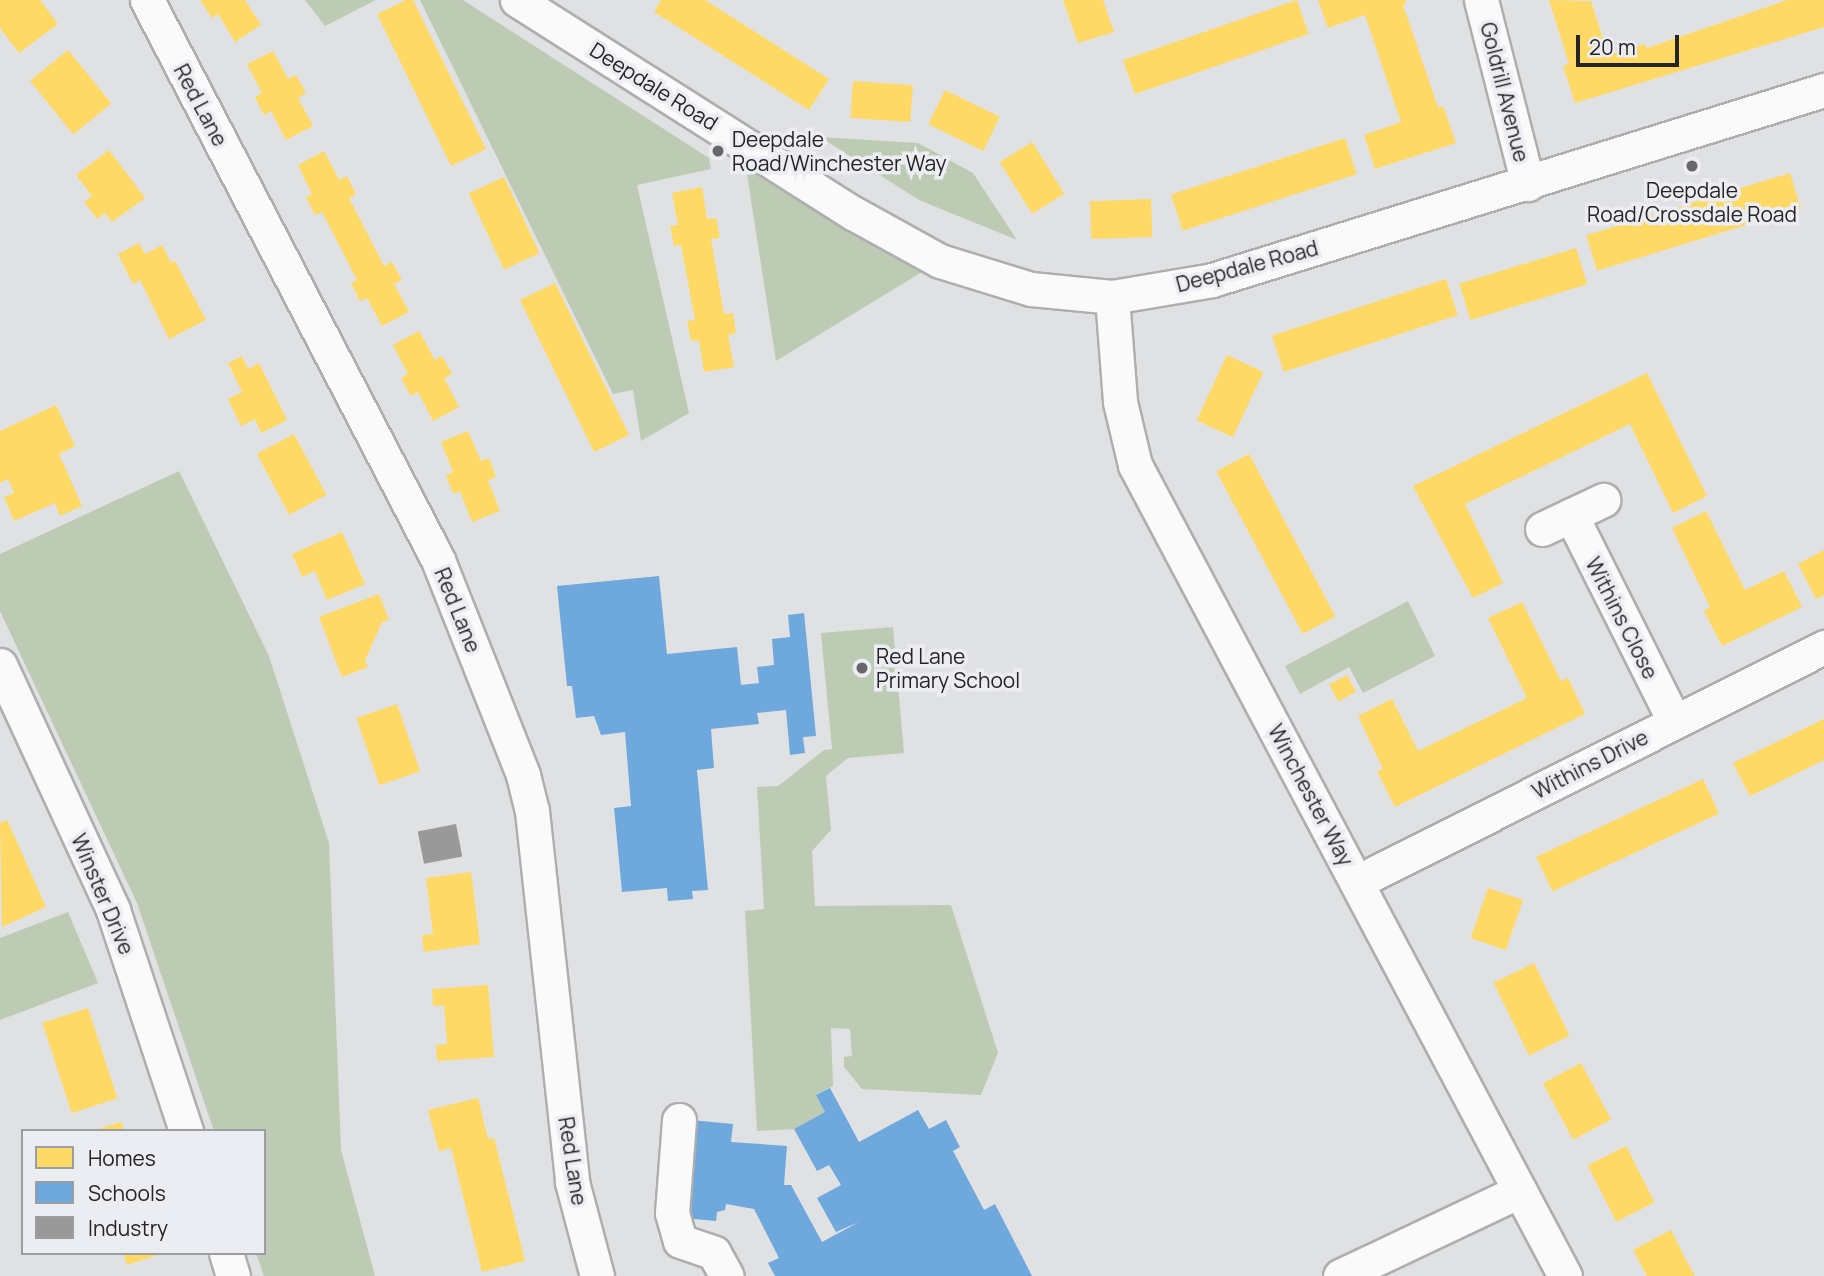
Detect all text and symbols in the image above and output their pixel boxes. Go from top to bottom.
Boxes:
street label: Goldrill Avenue [1475,20,1535,164]
scale bar [1579,21,1682,65]
text: 20 m [1589,33,1636,61]
street label: Deepdale Road [585,37,723,135]
street label: Red Lane [169,60,233,150]
place label: Deepdale Road/Winchester Way [732,126,947,176]
marker: Deepdale Road/Winchester Way [710,143,726,159]
marker: Deepdale Road/Crossdale Road [1684,158,1700,174]
place label: Deepdale Road/Crossdale Road [1587,177,1797,227]
street label: Deepdale Road [1173,235,1321,297]
street label: Withins Close [1581,553,1663,683]
street label: Red Lane [430,564,486,656]
place label: Red Lane Primary School [876,643,1020,693]
marker: Red Lane Primary School [854,660,870,676]
street label: Winchester Way [1263,720,1359,870]
street label: Withins Drive [1528,724,1652,804]
street label: Winster Drive [66,830,140,958]
street label: Red Lane [554,1115,592,1207]
legend [21,1129,266,1255]
text: Homes [88,1144,156,1172]
text: Schools [88,1179,166,1207]
text: Industry [88,1214,168,1242]

